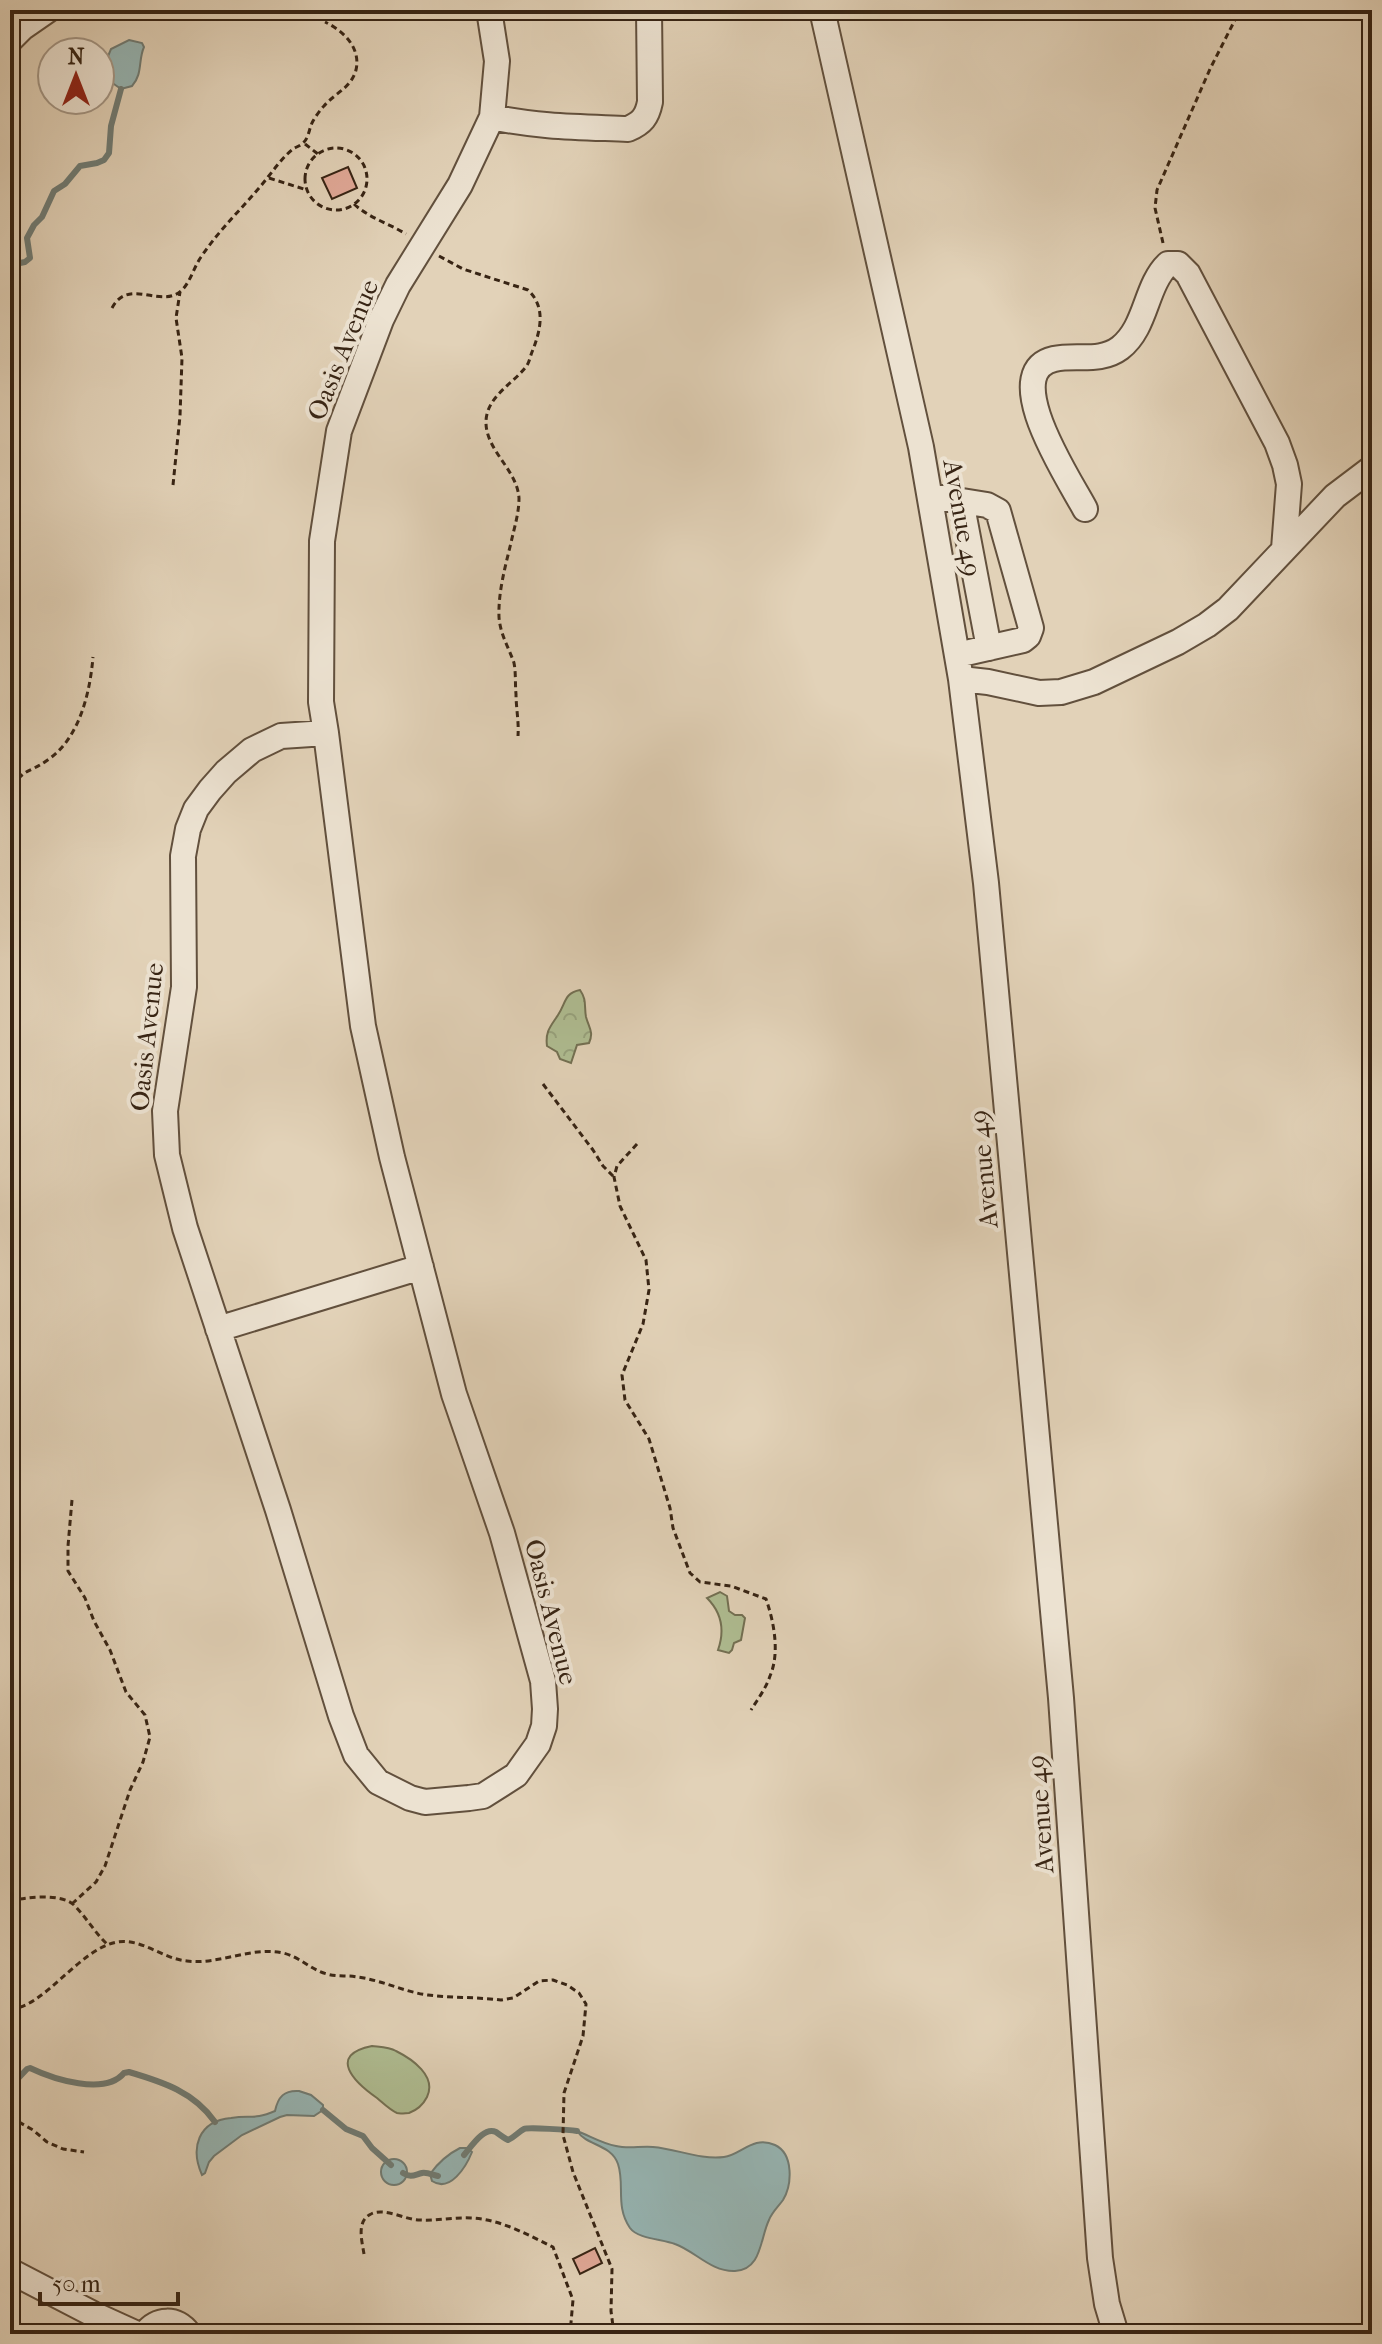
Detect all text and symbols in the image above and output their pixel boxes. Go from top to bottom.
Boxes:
north arrow [36,36,116,116]
text: N [68,44,85,70]
street label: Oasis Avenue [301,275,385,425]
street label: Avenue 49 [936,456,988,579]
street label: Oasis Avenue [124,961,170,1113]
street label: Avenue 49 [963,1109,1005,1230]
street label: Oasis Avenue [518,1536,584,1688]
street label: Avenue 49 [1021,1754,1061,1875]
scale bar [40,2256,178,2306]
text: 50 m [52,2270,101,2298]

